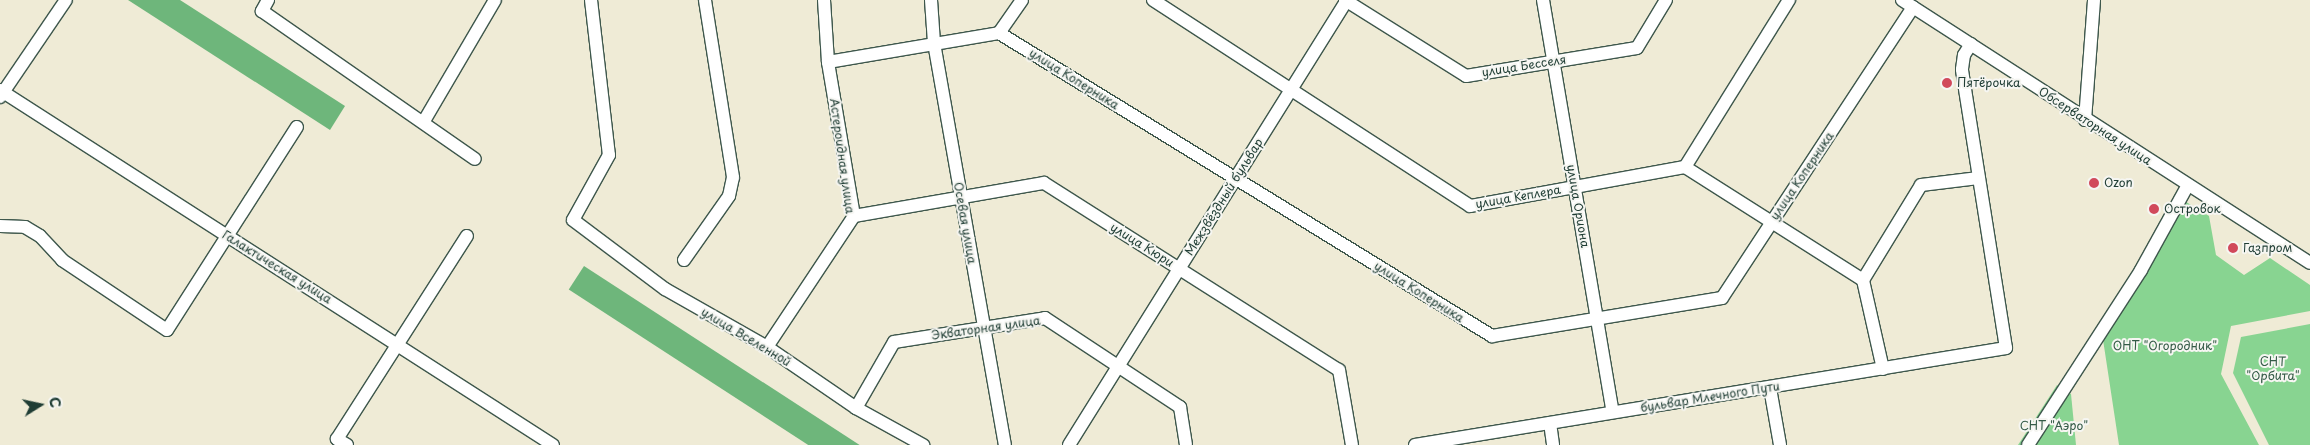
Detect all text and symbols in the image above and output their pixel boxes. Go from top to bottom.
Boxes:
street label: улица Коперника [1026,45,1122,113]
street label: улица Бесселя [1481,52,1567,80]
place label: Пятёрочка [1957,76,2020,90]
marker: Пятёрочка [1941,77,1953,89]
street label: Обсерваторная улица [2036,84,2154,168]
street label: Астероидная улица [827,97,857,215]
street label: улица Коперника [1767,129,1837,223]
street label: Межзвёздный бульвар [1182,136,1266,258]
street label: улица Ориона [1564,163,1592,249]
place label: Ozon [2104,176,2133,190]
marker: Ozon [2088,177,2100,189]
street label: Осевая улица [951,181,979,265]
street label: улица Кеплера [1474,182,1562,212]
place label: Островок [2164,202,2221,216]
marker: Островок [2148,203,2160,215]
street label: улица Кюри [1108,220,1176,270]
street label: Галактическая улица [219,227,335,307]
place label: Газпром [2243,241,2292,255]
marker: Газпром [2227,242,2239,254]
street label: улица Коперника [1371,258,1467,326]
street label: улица Вселенной [698,304,794,370]
street label: Экваторная улица [930,313,1042,343]
park label: ОНТ "Огородник" [2113,339,2217,353]
park label: СНТ "Орбита" [2246,355,2300,383]
street label: бульвар Млечного Пути [1639,379,1781,415]
north arrow [15,380,65,430]
text: С [44,395,67,409]
park label: СНТ "Аэро" [2020,419,2088,433]

